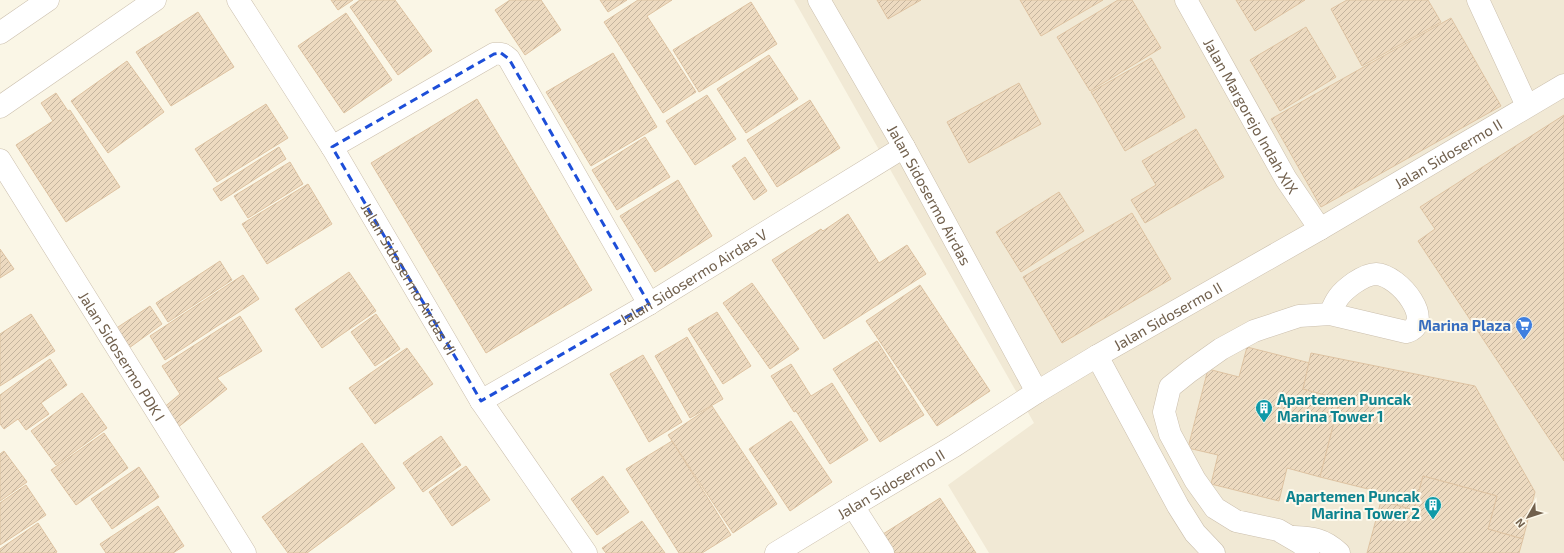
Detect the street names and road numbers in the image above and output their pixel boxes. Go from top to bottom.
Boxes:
street label: Jalan Margorejo Indah XIX [1200,35,1302,197]
street label: Jalan Sidosermo II [1391,115,1505,192]
street label: Jalan Sidosermo Airdas [884,121,975,268]
street label: Jalan Sidosermo Airdas VI [358,199,461,358]
street label: Jalan Sidosermo Airdas V [616,225,770,328]
street label: Jalan Sidosermo II [1110,278,1225,354]
street label: Jalan Sidosermo PDK I [75,288,169,424]
street label: Jalan Sidosermo II [834,445,948,523]

